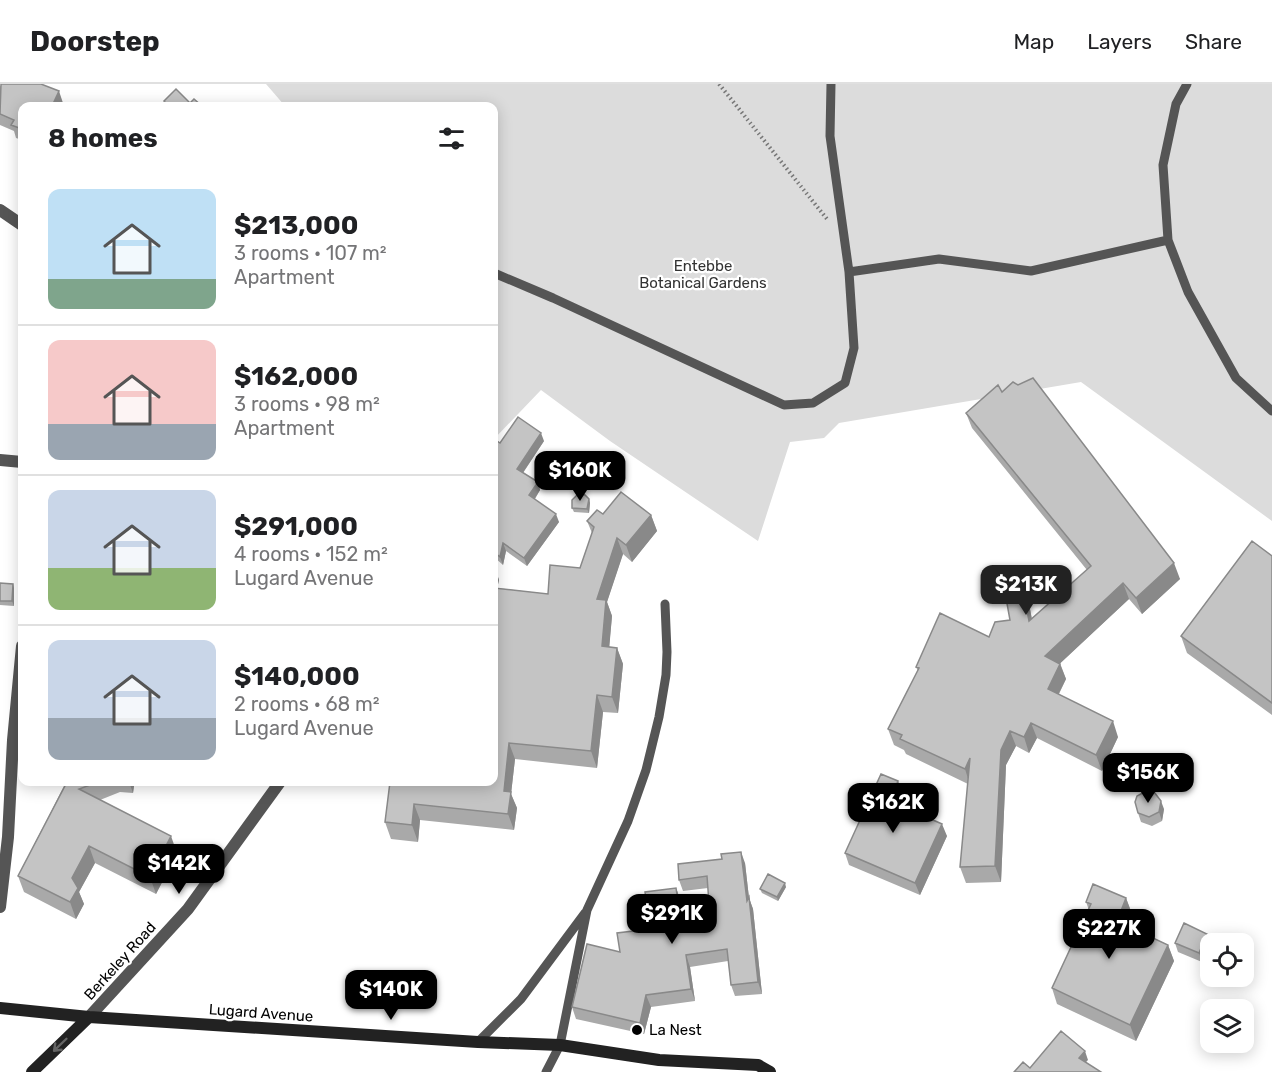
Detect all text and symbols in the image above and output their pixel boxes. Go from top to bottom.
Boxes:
text: Doorstep [30,25,160,58]
text: Map [1013,29,1054,54]
text: Layers [1087,29,1152,54]
text: Share [1185,29,1242,54]
icon: filters [435,122,468,155]
text: 8 homes [48,123,158,154]
text: $213,000 [234,210,358,241]
icon: home [96,213,168,285]
text: 3 rooms · 107 m² [234,241,387,265]
park label: Entebbe Botanical Gardens [639,257,767,292]
text: Apartment [234,265,335,289]
text: $162,000 [234,361,358,392]
icon: home [96,364,168,436]
text: 3 rooms · 98 m² [234,392,380,416]
text: Apartment [234,416,335,440]
pin: $160K [538,451,622,502]
text: $160K [548,458,612,482]
text: $291,000 [234,511,358,542]
icon: home [96,514,168,586]
text: 4 rooms · 152 m² [234,542,388,566]
pin: $213K [984,565,1068,616]
text: Lugard Avenue [234,566,374,590]
text: $213K [995,572,1057,596]
text: $140,000 [234,661,360,692]
icon: home [96,664,168,736]
text: 2 rooms · 68 m² [234,692,380,716]
text: Lugard Avenue [234,716,374,740]
pin: $156K [1106,753,1190,804]
text: $156K [1117,760,1179,784]
pin: $162K [851,783,935,834]
text: $162K [862,790,924,814]
pin: $142K [137,844,221,895]
text: $142K [147,851,211,875]
pin: $291K [630,894,714,945]
text: $291K [641,901,703,925]
pin: $227K [1067,909,1151,960]
text: $227K [1077,916,1141,940]
street label: Berkeley Road [80,918,160,1004]
map controls [1200,933,1254,1053]
button: locate [1200,933,1254,987]
pin: $140K [349,970,433,1021]
text: $140K [359,977,423,1001]
button: layers [1200,999,1254,1053]
street label: Lugard Avenue [208,1000,314,1026]
place label: La Nest [649,1021,702,1039]
marker: La Nest [630,1023,644,1037]
one-way arrow [53,1037,68,1052]

